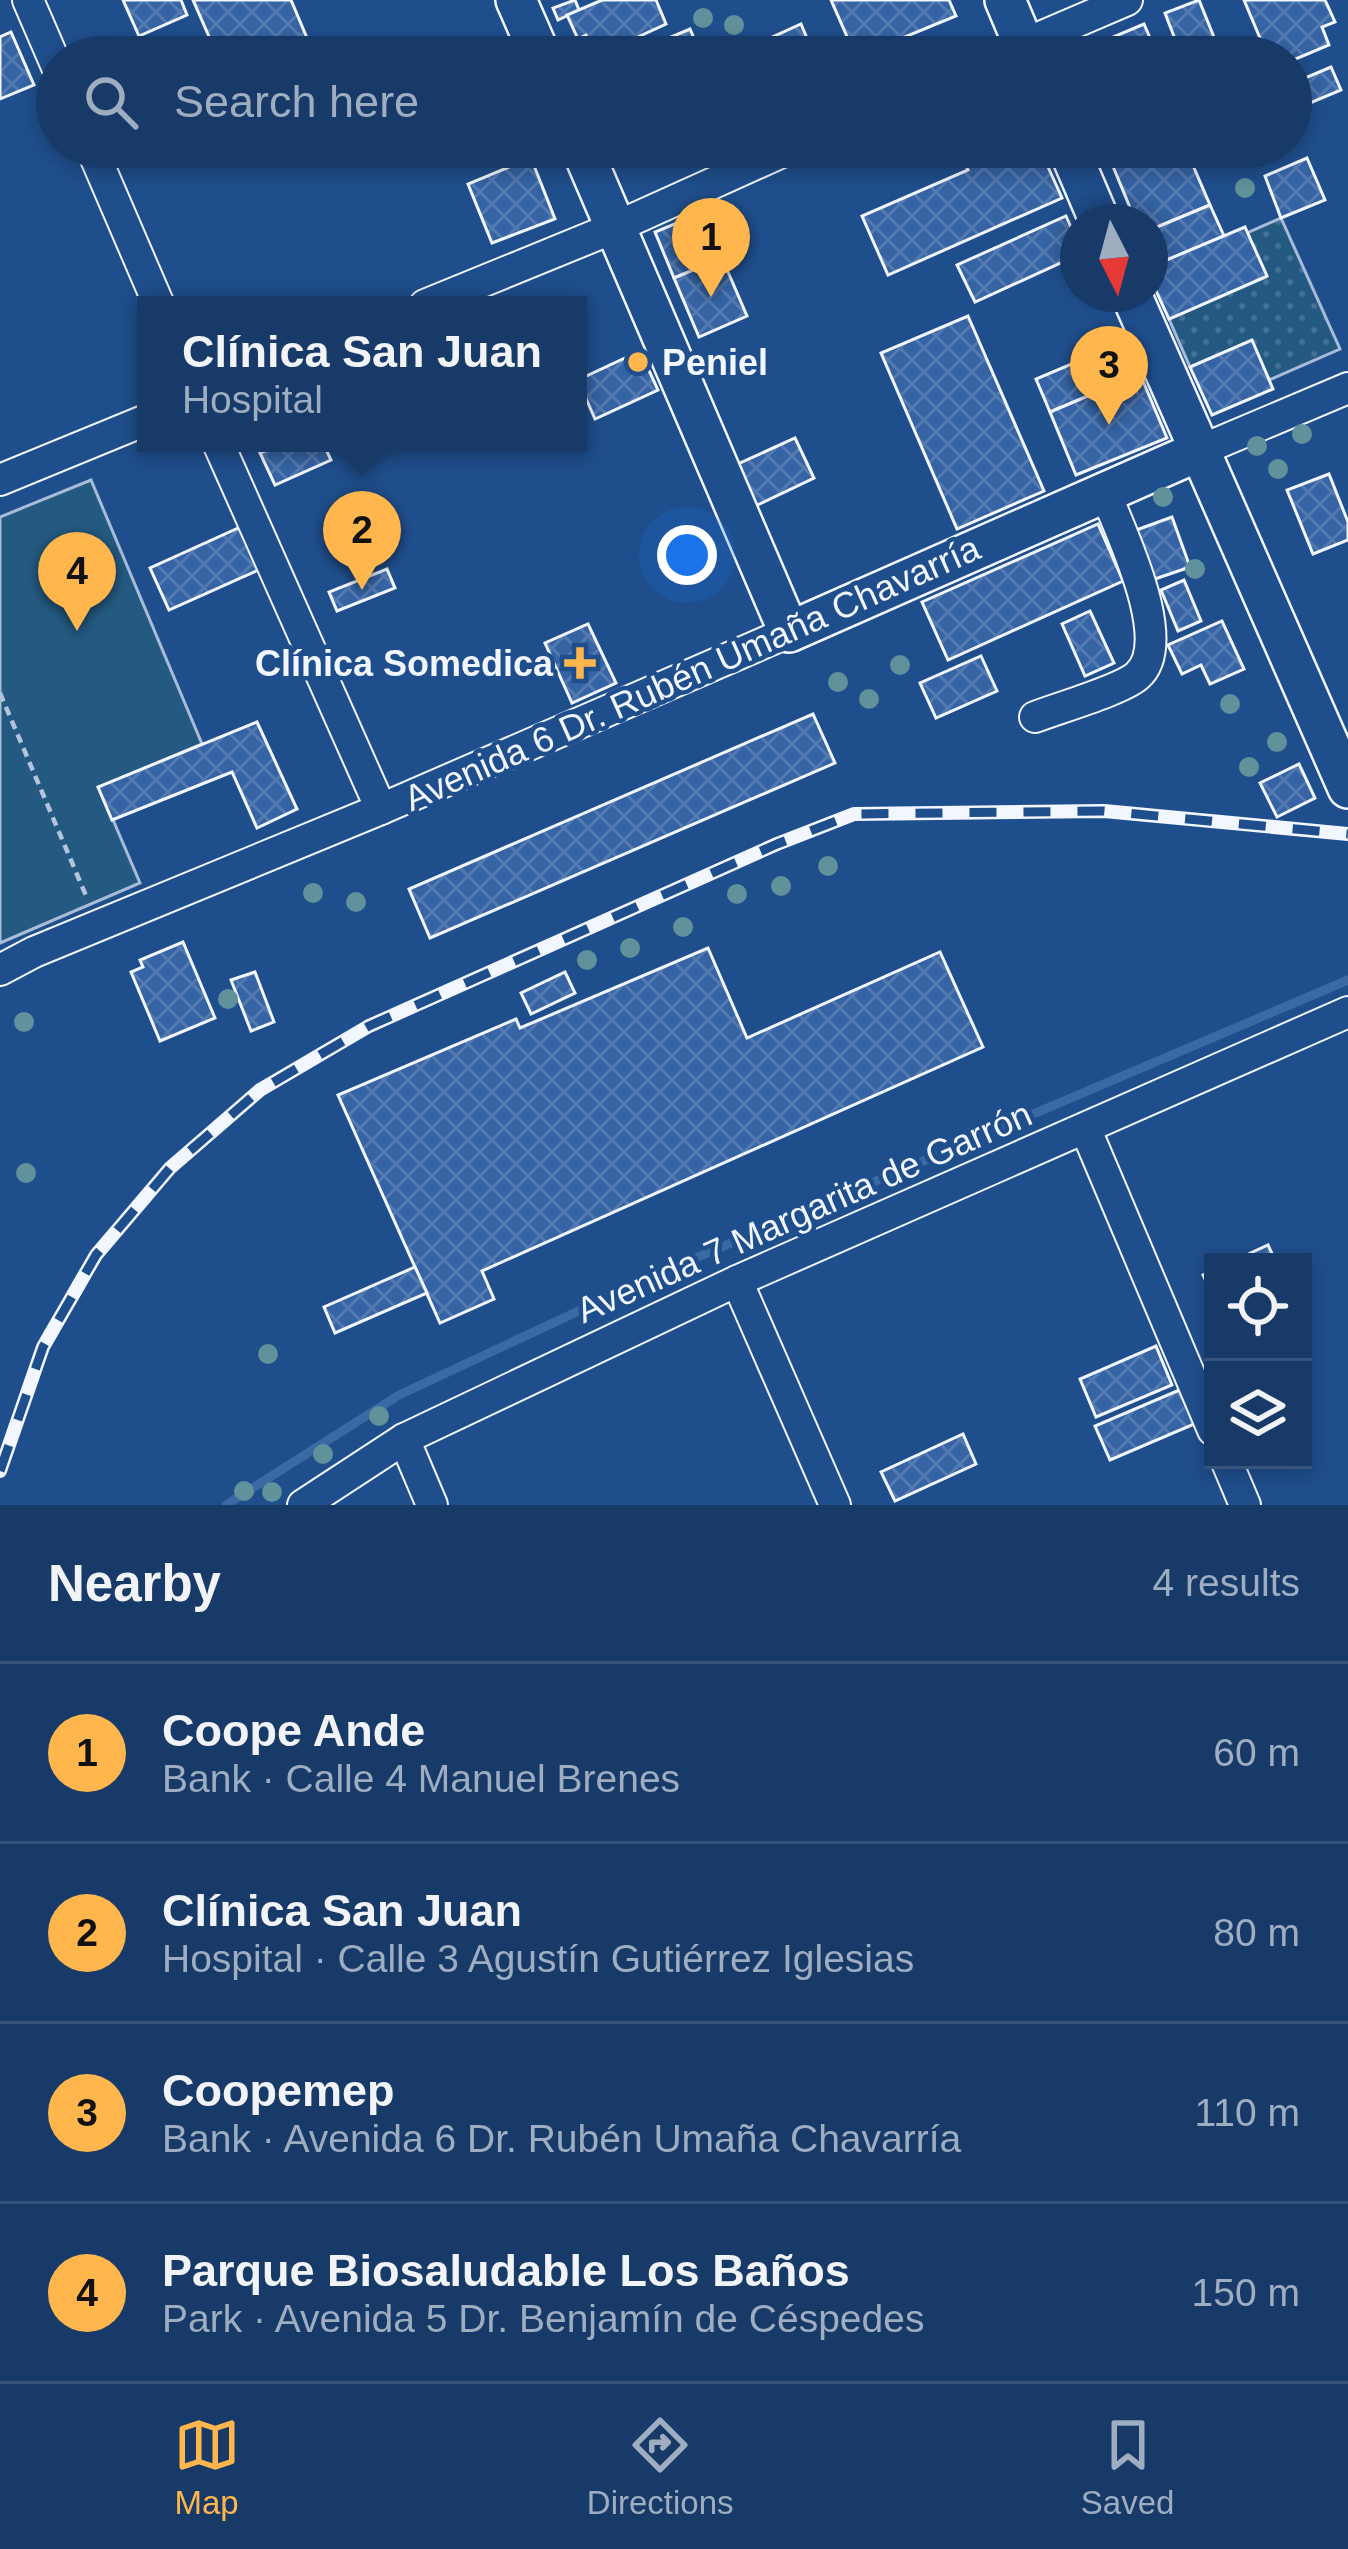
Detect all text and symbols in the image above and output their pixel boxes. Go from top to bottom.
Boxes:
search box [36,36,1312,168]
icon: search [78,69,144,135]
text: Search here [174,76,419,127]
pin: 1 [672,198,750,297]
north arrow [1060,204,1168,312]
popup [137,296,587,452]
text: Clínica San Juan [182,326,542,377]
pin: 3 [1070,326,1148,425]
place label: Peniel [662,342,768,383]
marker: Peniel [625,349,651,375]
text: Hospital [182,378,323,421]
pin: 2 [323,491,401,590]
your location [657,525,717,585]
street label: Avenida 6 Dr. Rubén Umaña Chavarría [398,527,987,819]
pin: 4 [38,532,116,631]
place label: Clínica Somedica [255,643,554,684]
marker: Clínica Somedica [564,647,596,679]
street label: Avenida 7 Margarita de Garrón [570,1093,1038,1331]
map controls [1204,1253,1312,1469]
button: locate [1204,1253,1312,1361]
button: layers [1204,1361,1312,1469]
text: Nearby [48,1555,221,1612]
text: 4 results [1153,1561,1300,1604]
text: Coope Ande [162,1705,425,1756]
text: 1 [76,1731,98,1774]
text: 60 m [1213,1731,1300,1774]
text: Bank · Calle 4 Manuel Brenes [162,1757,680,1800]
text: Clínica San Juan [162,1885,522,1936]
text: 2 [76,1911,98,1954]
text: 80 m [1213,1911,1300,1954]
text: Hospital · Calle 3 Agustín Gutiérrez Iglesias [162,1937,914,1980]
text: Coopemep [162,2065,395,2116]
text: 3 [76,2091,98,2134]
text: 110 m [1195,2091,1300,2134]
text: Bank · Avenida 6 Dr. Rubén Umaña Chavarría [162,2117,961,2160]
text: Parque Biosaludable Los Baños [162,2245,850,2296]
text: 4 [76,2271,98,2314]
text: 150 m [1192,2271,1300,2314]
text: Park · Avenida 5 Dr. Benjamín de Céspedes [162,2297,924,2340]
tab: Map [174,2412,240,2522]
tab: Directions [587,2412,734,2522]
tab: Saved [1081,2412,1174,2522]

